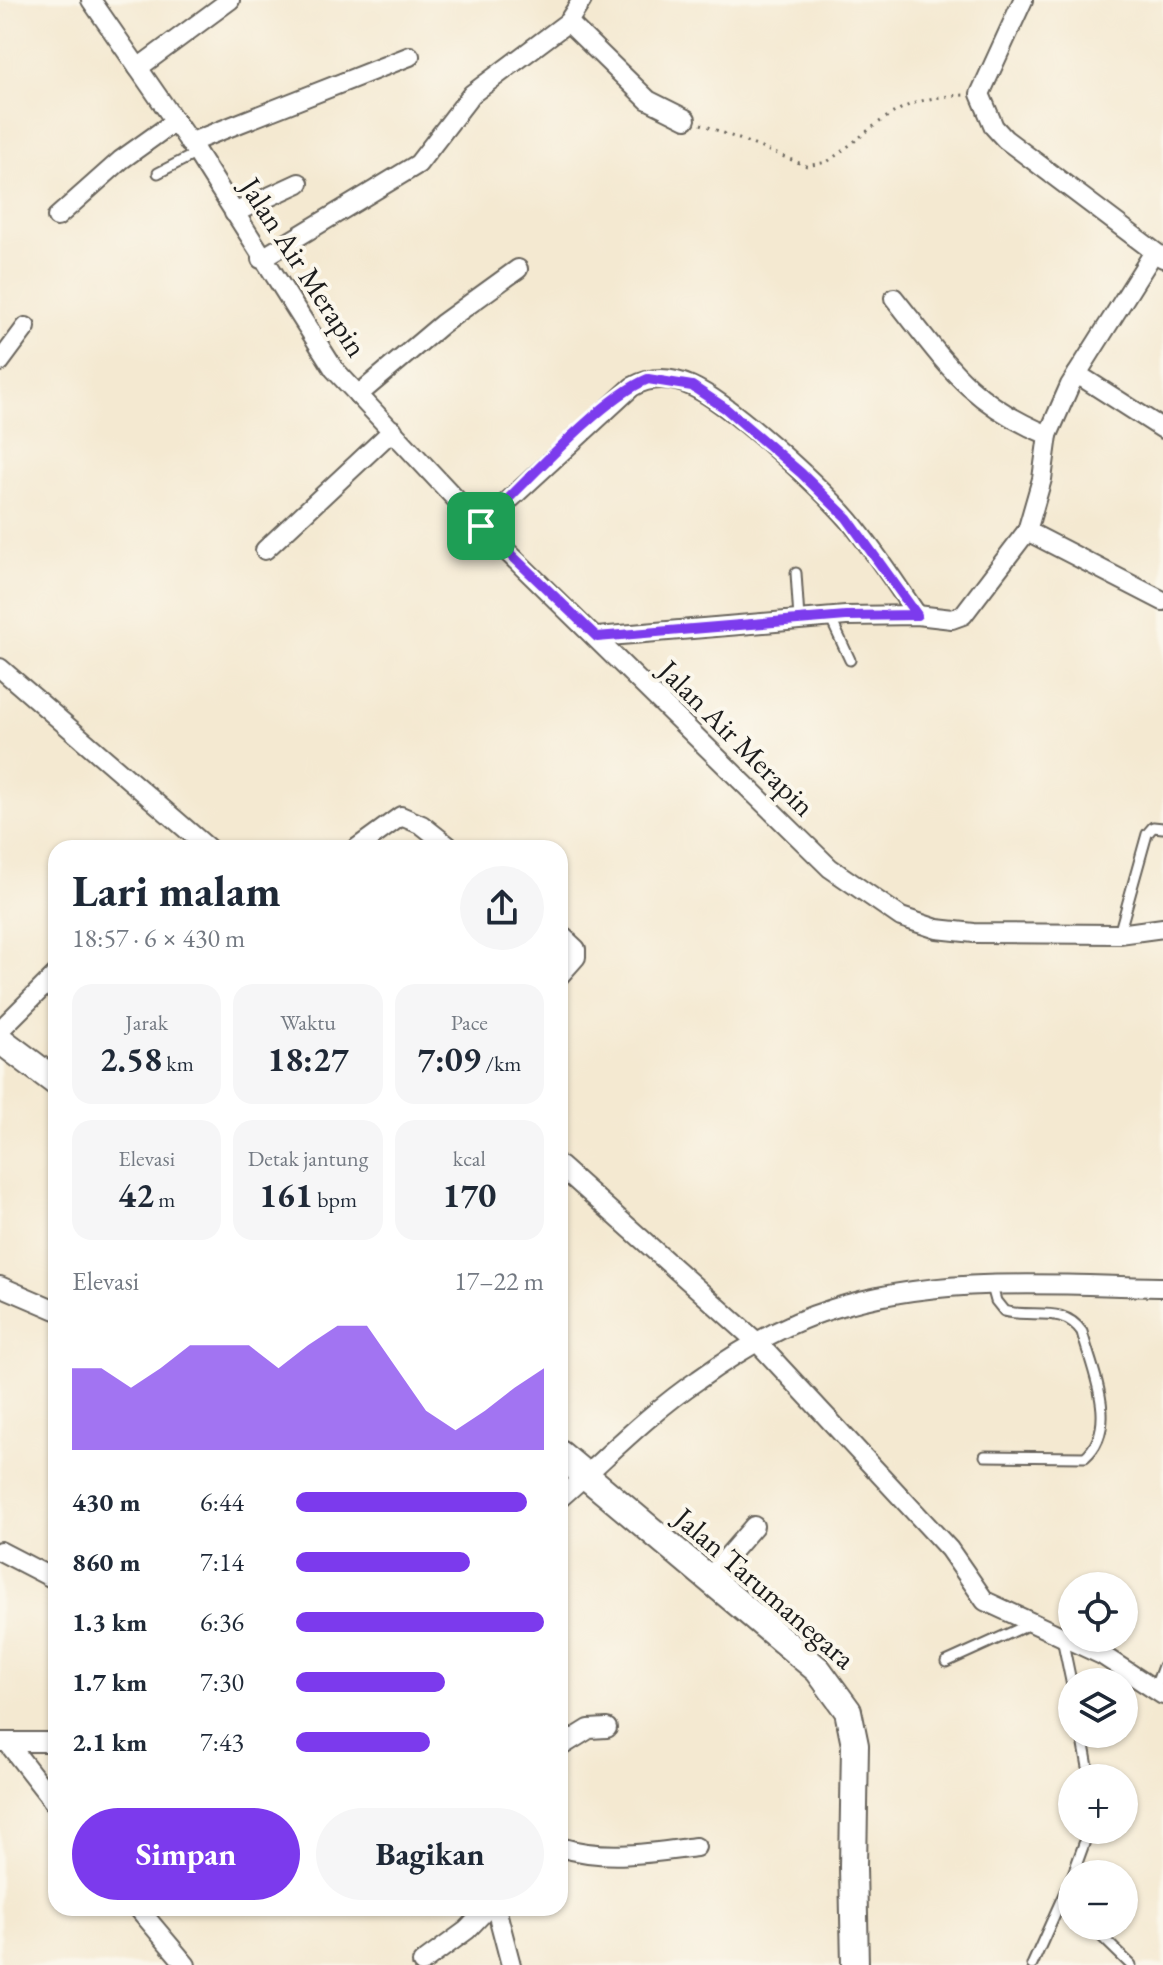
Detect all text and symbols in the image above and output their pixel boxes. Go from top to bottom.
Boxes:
street label: Jalan Air Merapin [230,167,377,364]
pin [447,492,515,560]
icon: arrive [459,504,503,548]
street label: Jalan Air Merapin [648,649,824,825]
text: Lari malam [72,862,281,919]
button: share [460,866,544,950]
text: 18:57 · 6 × 430 m [72,921,245,955]
text: Jarak [125,1008,168,1037]
text: Waktu [280,1008,336,1037]
text: Pace [451,1008,488,1037]
text: 2.58 [100,1037,162,1081]
text: 18:27 [267,1037,349,1081]
text: 7:09 [417,1037,481,1081]
text: km [162,1049,194,1078]
text: /km [481,1049,521,1078]
text: Elevasi [118,1144,175,1173]
text: Detak jantung [248,1144,368,1173]
text: kcal [453,1144,486,1173]
text: 42 [118,1173,154,1217]
text: 161 [259,1173,313,1217]
text: 170 [442,1173,496,1217]
text: m [154,1185,175,1214]
text: bpm [313,1185,357,1214]
text: Elevasi [72,1264,139,1298]
text: 17–22 m [454,1264,544,1298]
text: 430 m [72,1485,140,1519]
text: 6:44 [200,1485,244,1519]
street label: Jalan Tarumanegara [664,1497,864,1677]
text: 860 m [72,1545,140,1579]
text: 7:14 [200,1545,244,1579]
map controls [1058,1572,1138,1940]
button: locate [1058,1572,1138,1652]
text: 1.3 km [72,1605,147,1639]
text: 6:36 [200,1605,244,1639]
text: 1.7 km [72,1665,147,1699]
text: 7:30 [200,1665,244,1699]
button: layers [1058,1668,1138,1748]
text: 2.1 km [72,1725,147,1759]
text: 7:43 [200,1725,244,1759]
button: + [1058,1764,1138,1844]
button: Simpan [72,1808,300,1900]
button: Bagikan [316,1808,544,1900]
button: − [1058,1860,1138,1940]

